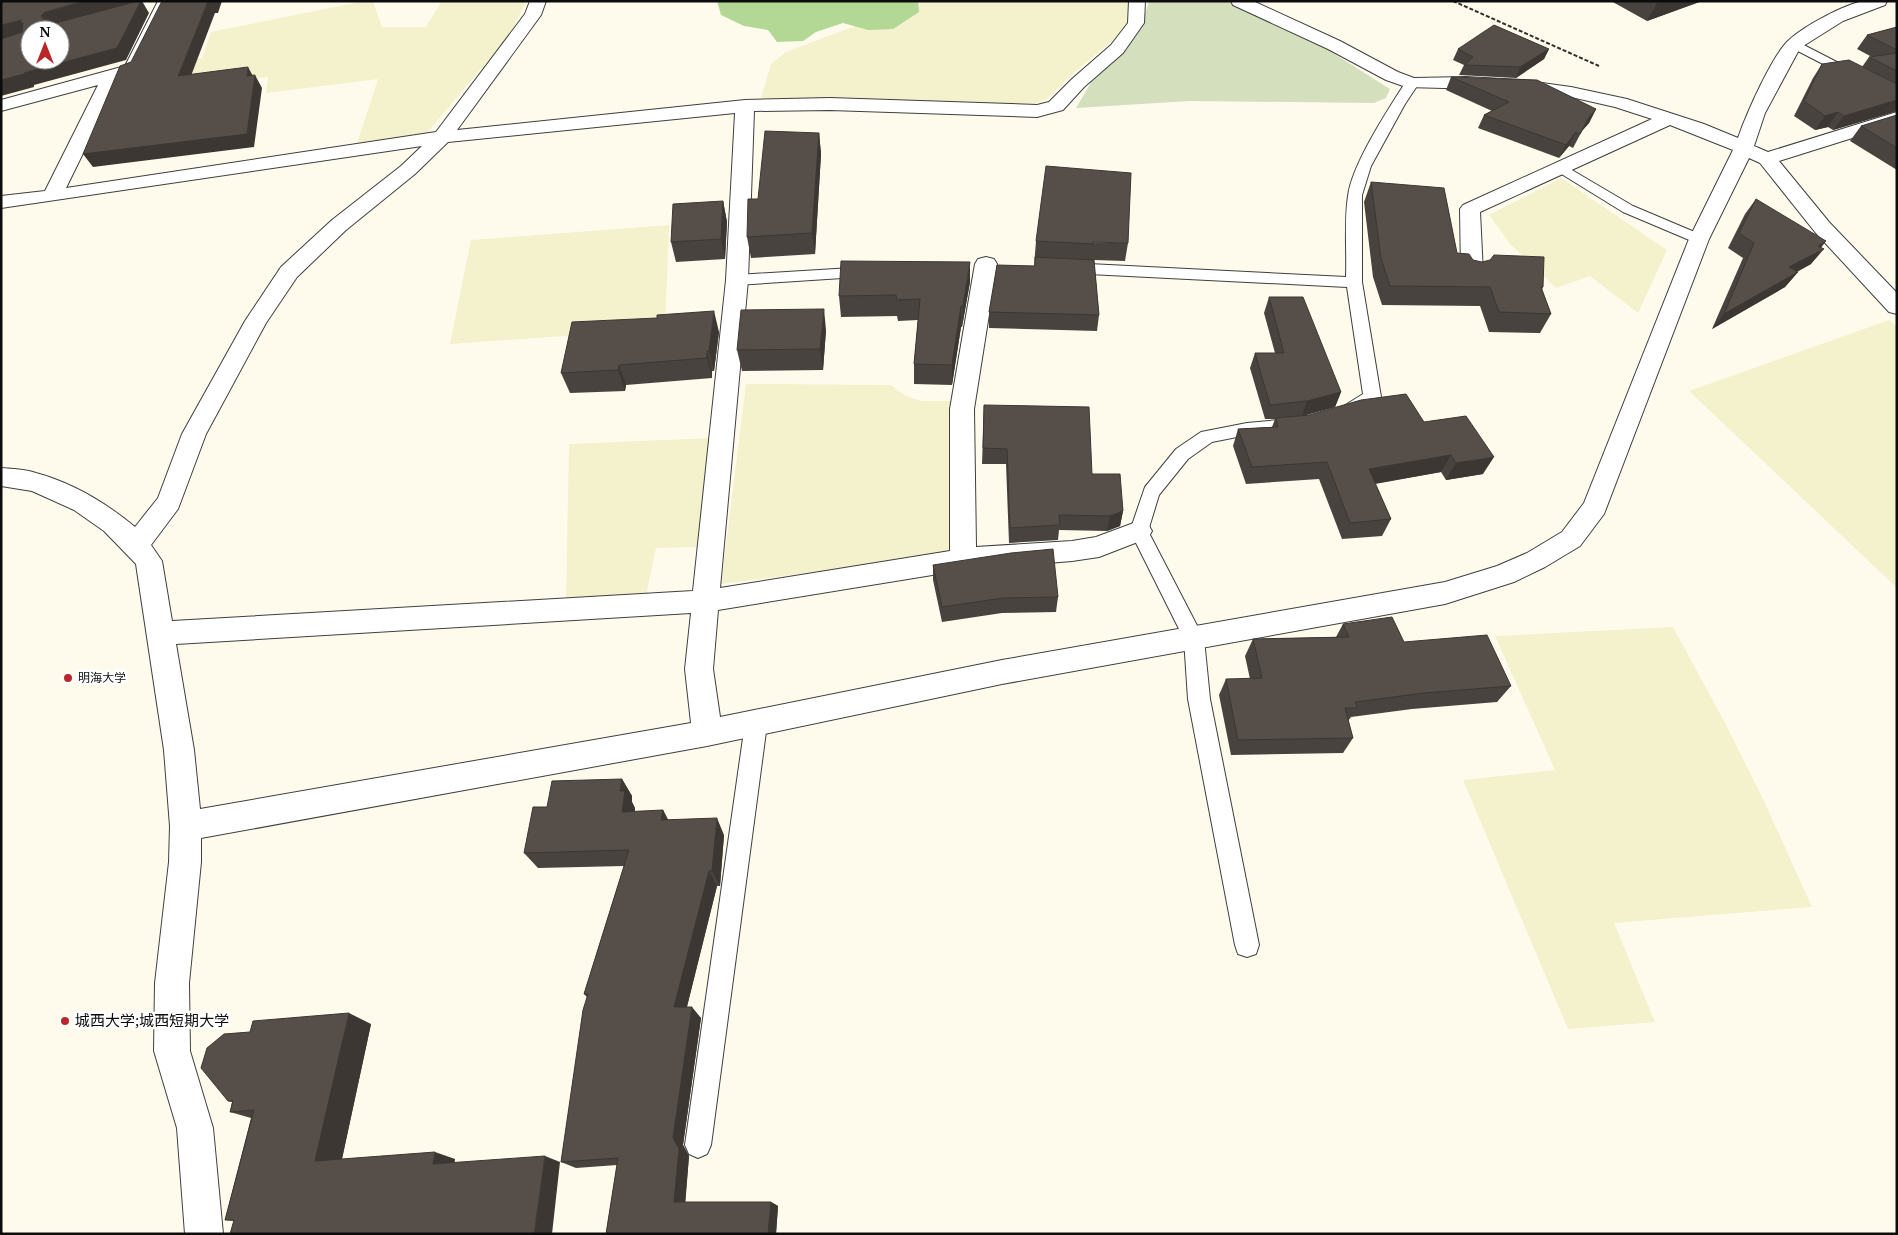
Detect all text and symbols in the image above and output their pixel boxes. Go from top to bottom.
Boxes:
north arrow [20,20,70,70]
text: N [39,22,51,41]
place label: 明海大学 [78,669,126,686]
marker: 明海大学 [62,672,74,684]
place label: 城西大学;城西短期大学 [75,1010,229,1030]
marker: 城西大学;城西短期大学 [59,1015,71,1027]

